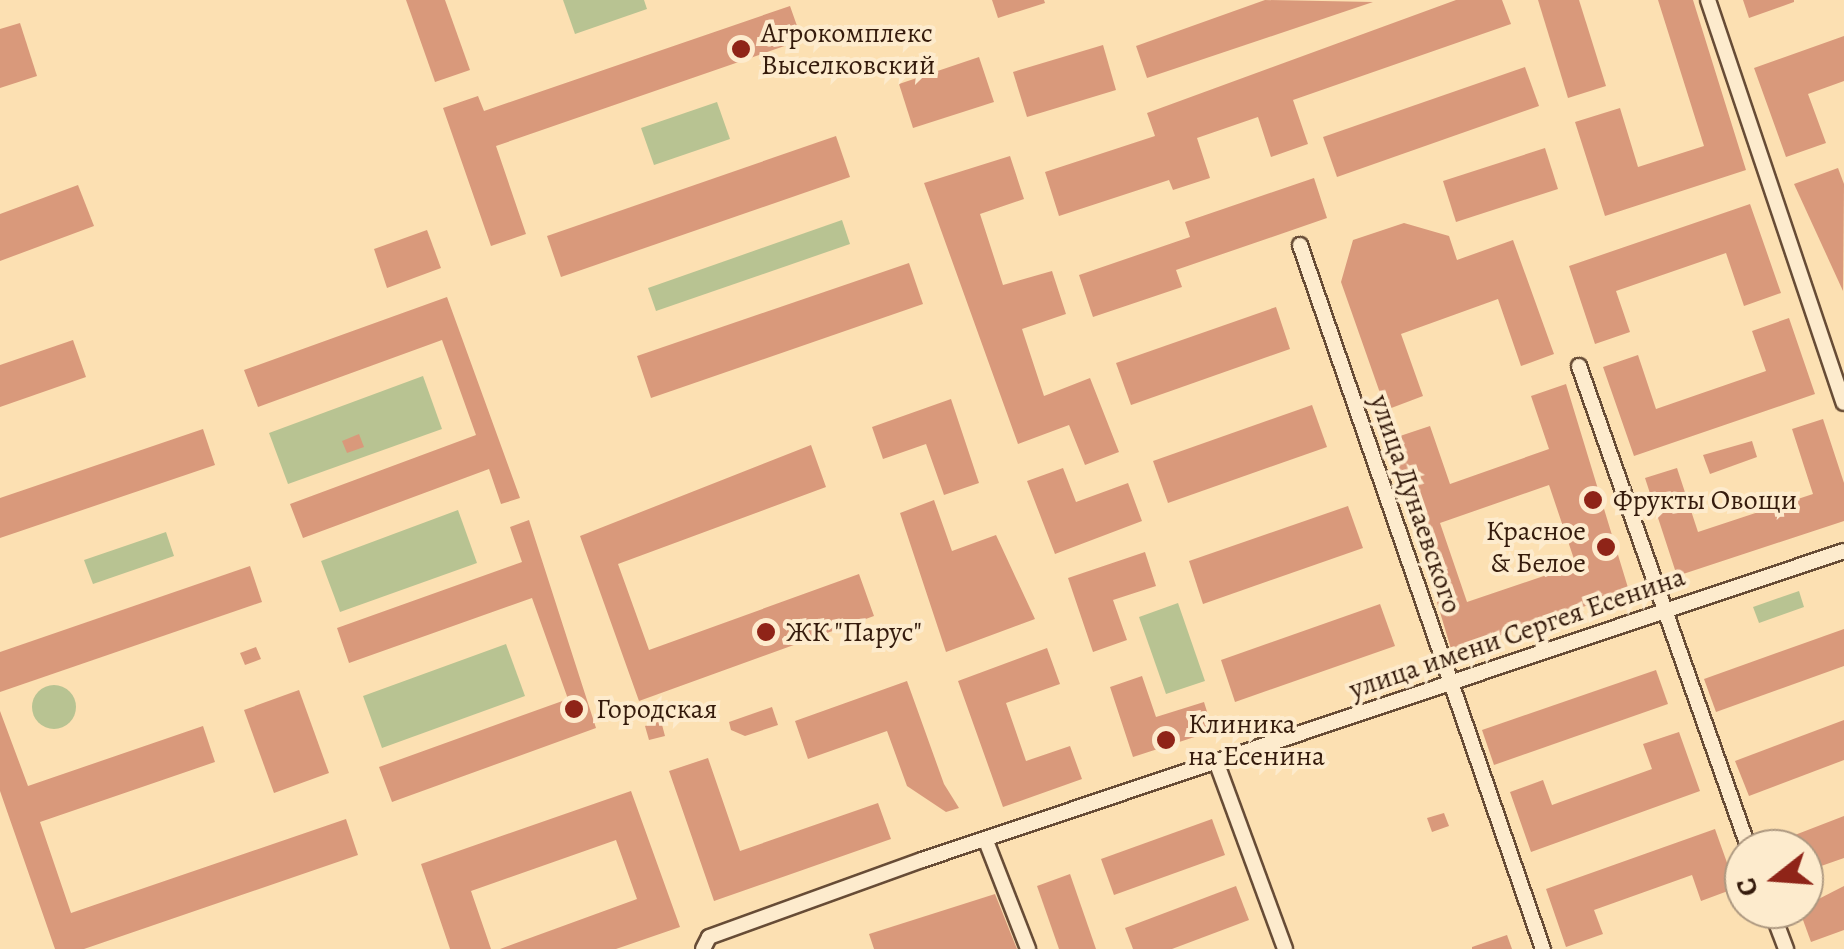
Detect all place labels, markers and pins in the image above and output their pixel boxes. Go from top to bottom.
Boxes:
place label: Агрокомплекс Выселковский [761,16,935,82]
marker: Агрокомплекс Выселковский [730,38,752,60]
place label: Фрукты Овощи [1613,483,1797,517]
marker: Фрукты Овощи [1582,489,1604,511]
place label: Красное & Белое [1486,514,1586,580]
marker: Красное & Белое [1595,536,1617,558]
place label: ЖК "Парус" [786,615,923,649]
marker: ЖК "Парус" [755,621,777,643]
place label: Городская [596,692,717,726]
marker: Городская [561,696,587,722]
place label: Клиника на Есенина [1188,707,1325,773]
marker: Клиника на Есенина [1153,727,1179,753]

